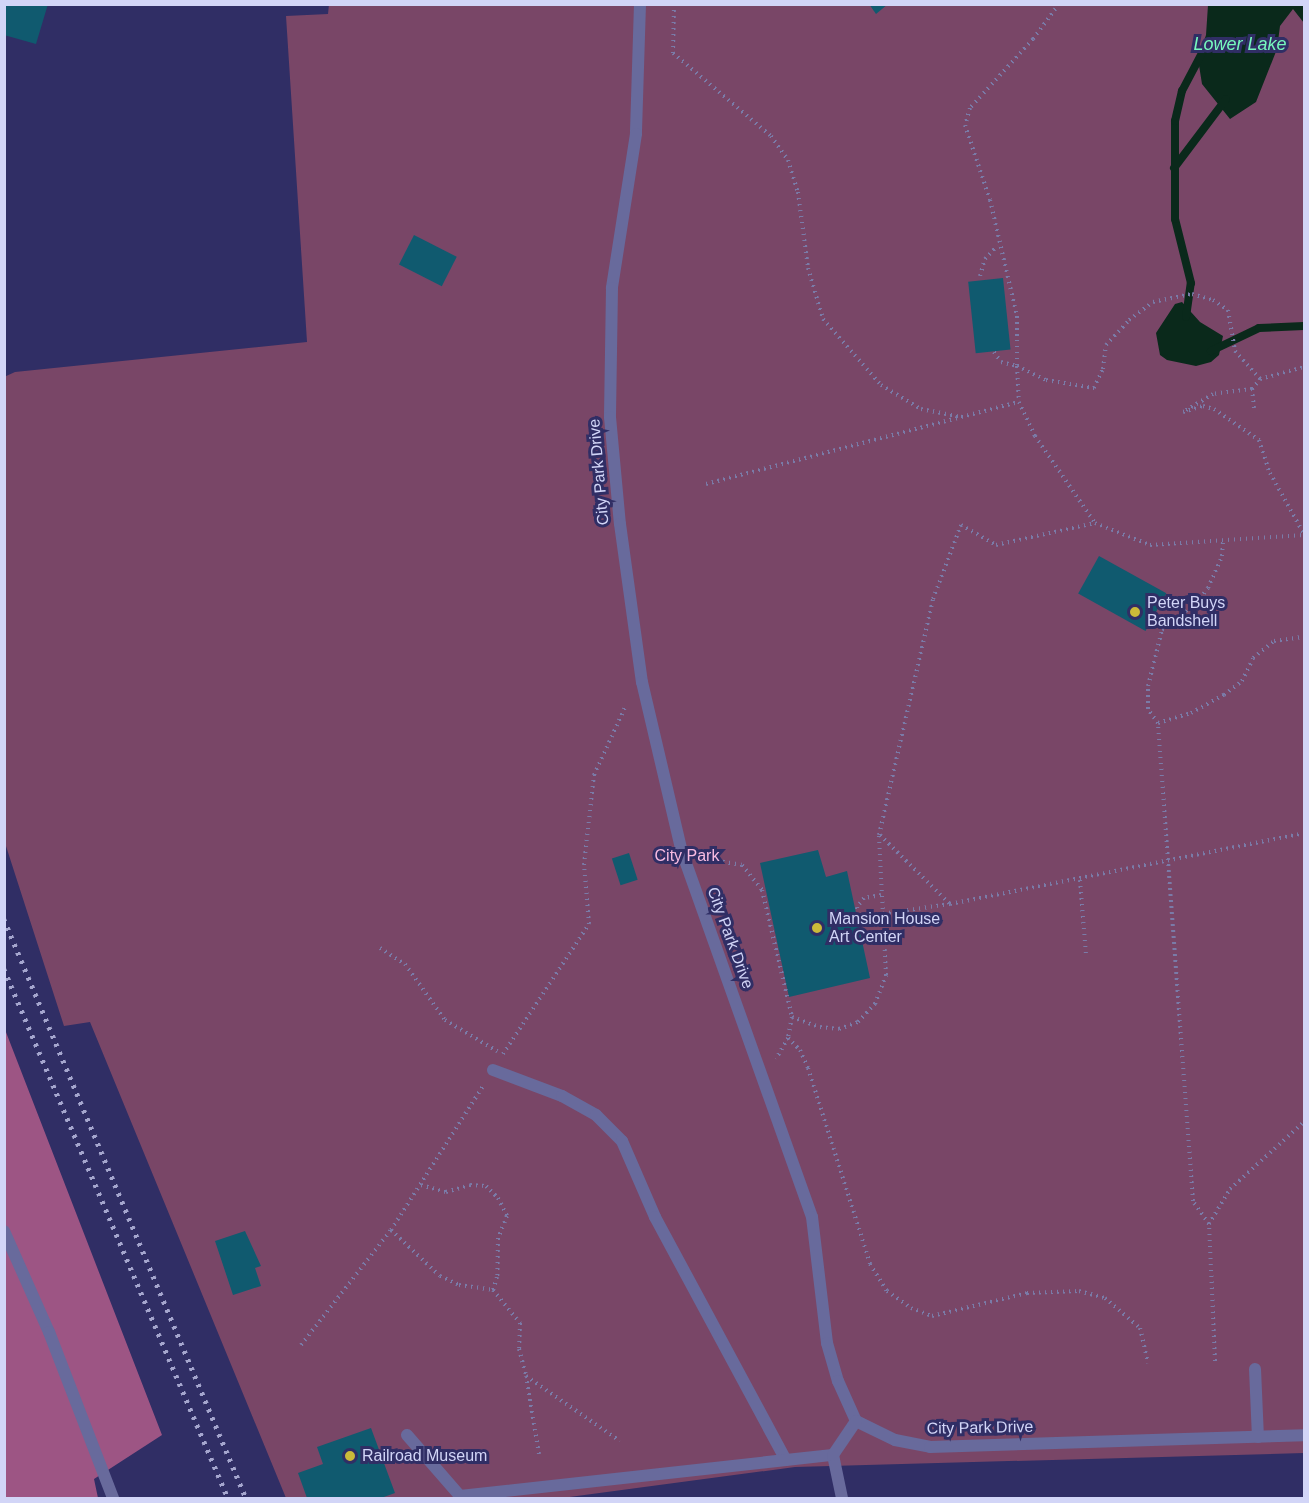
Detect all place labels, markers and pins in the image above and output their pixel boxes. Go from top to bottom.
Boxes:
place label: Peter Buys Bandshell [1147,593,1225,631]
marker: Peter Buys Bandshell [1128,605,1142,619]
place label: Mansion House Art Center [829,909,940,947]
marker: Mansion House Art Center [810,921,824,935]
place label: Railroad Museum [362,1446,487,1466]
marker: Railroad Museum [343,1449,357,1463]

